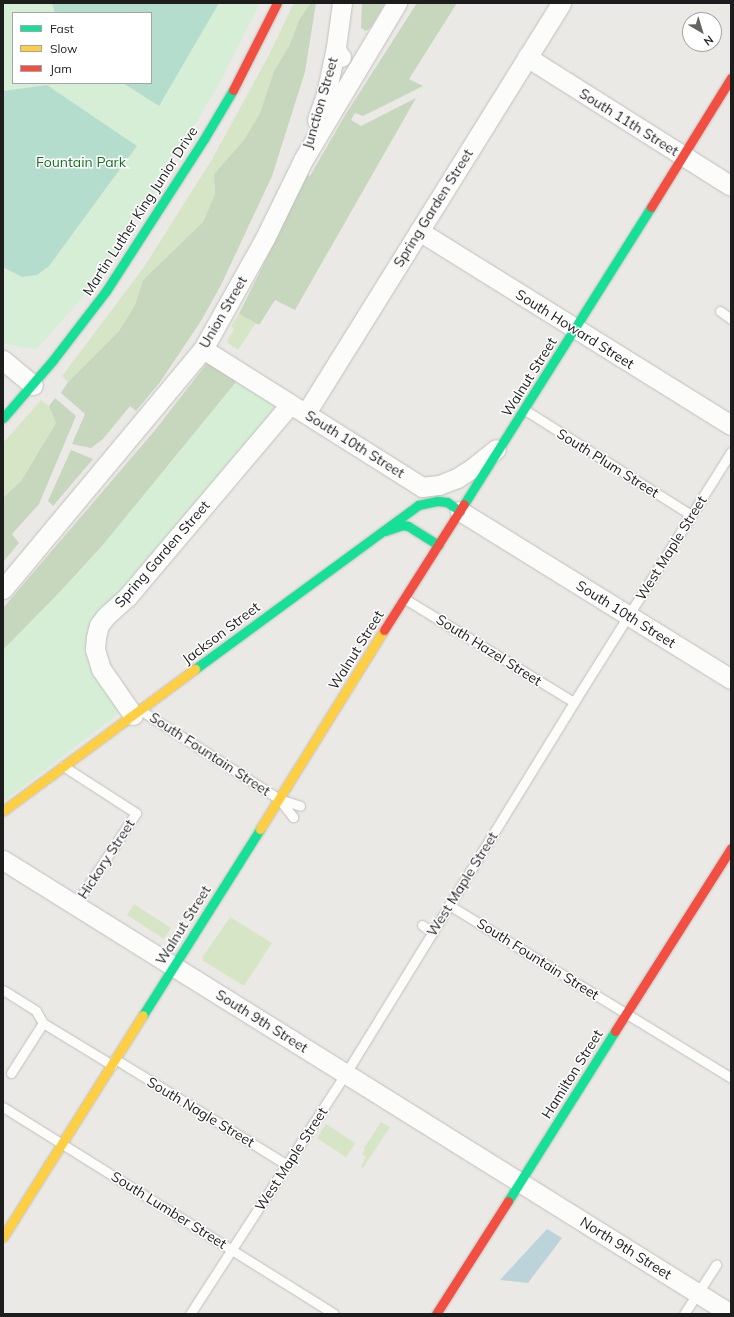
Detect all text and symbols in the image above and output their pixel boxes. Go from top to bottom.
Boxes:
legend [12,12,152,84]
north arrow [682,12,722,52]
text: Fast [50,21,74,36]
text: N [701,33,716,49]
text: Slow [50,41,78,56]
street label: Junction Street [299,55,341,151]
text: Jam [50,61,72,76]
street label: South 11th Street [576,85,682,159]
street label: Martin Luther King Junior Drive [79,123,201,299]
street label: Spring Garden Street [390,146,476,270]
park label: Fountain Park [36,154,126,170]
street label: Union Street [196,273,250,351]
street label: South Howard Street [513,286,637,372]
street label: Walnut Street [498,334,560,420]
street label: South 10th Street [302,407,408,481]
street label: South Plum Street [554,425,662,501]
street label: West Maple Street [632,493,710,603]
street label: Spring Garden Street [111,497,213,611]
street label: South 10th Street [573,577,679,651]
street label: Jackson Street [179,598,263,668]
street label: Walnut Street [325,607,387,693]
street label: South Hazel Street [433,611,545,689]
street label: South Fountain Street [146,709,274,799]
street label: Hickory Street [74,816,138,902]
street label: West Maple Street [423,829,501,939]
street label: Walnut Street [152,882,214,968]
street label: South Fountain Street [474,915,602,1003]
street label: South 9th Street [213,986,311,1056]
street label: Hamilton Street [538,1027,606,1121]
street label: South Nagle Street [144,1073,258,1151]
street label: West Maple Street [251,1104,331,1214]
street label: South Lumber Street [108,1168,230,1252]
street label: North 9th Street [577,1213,675,1283]

